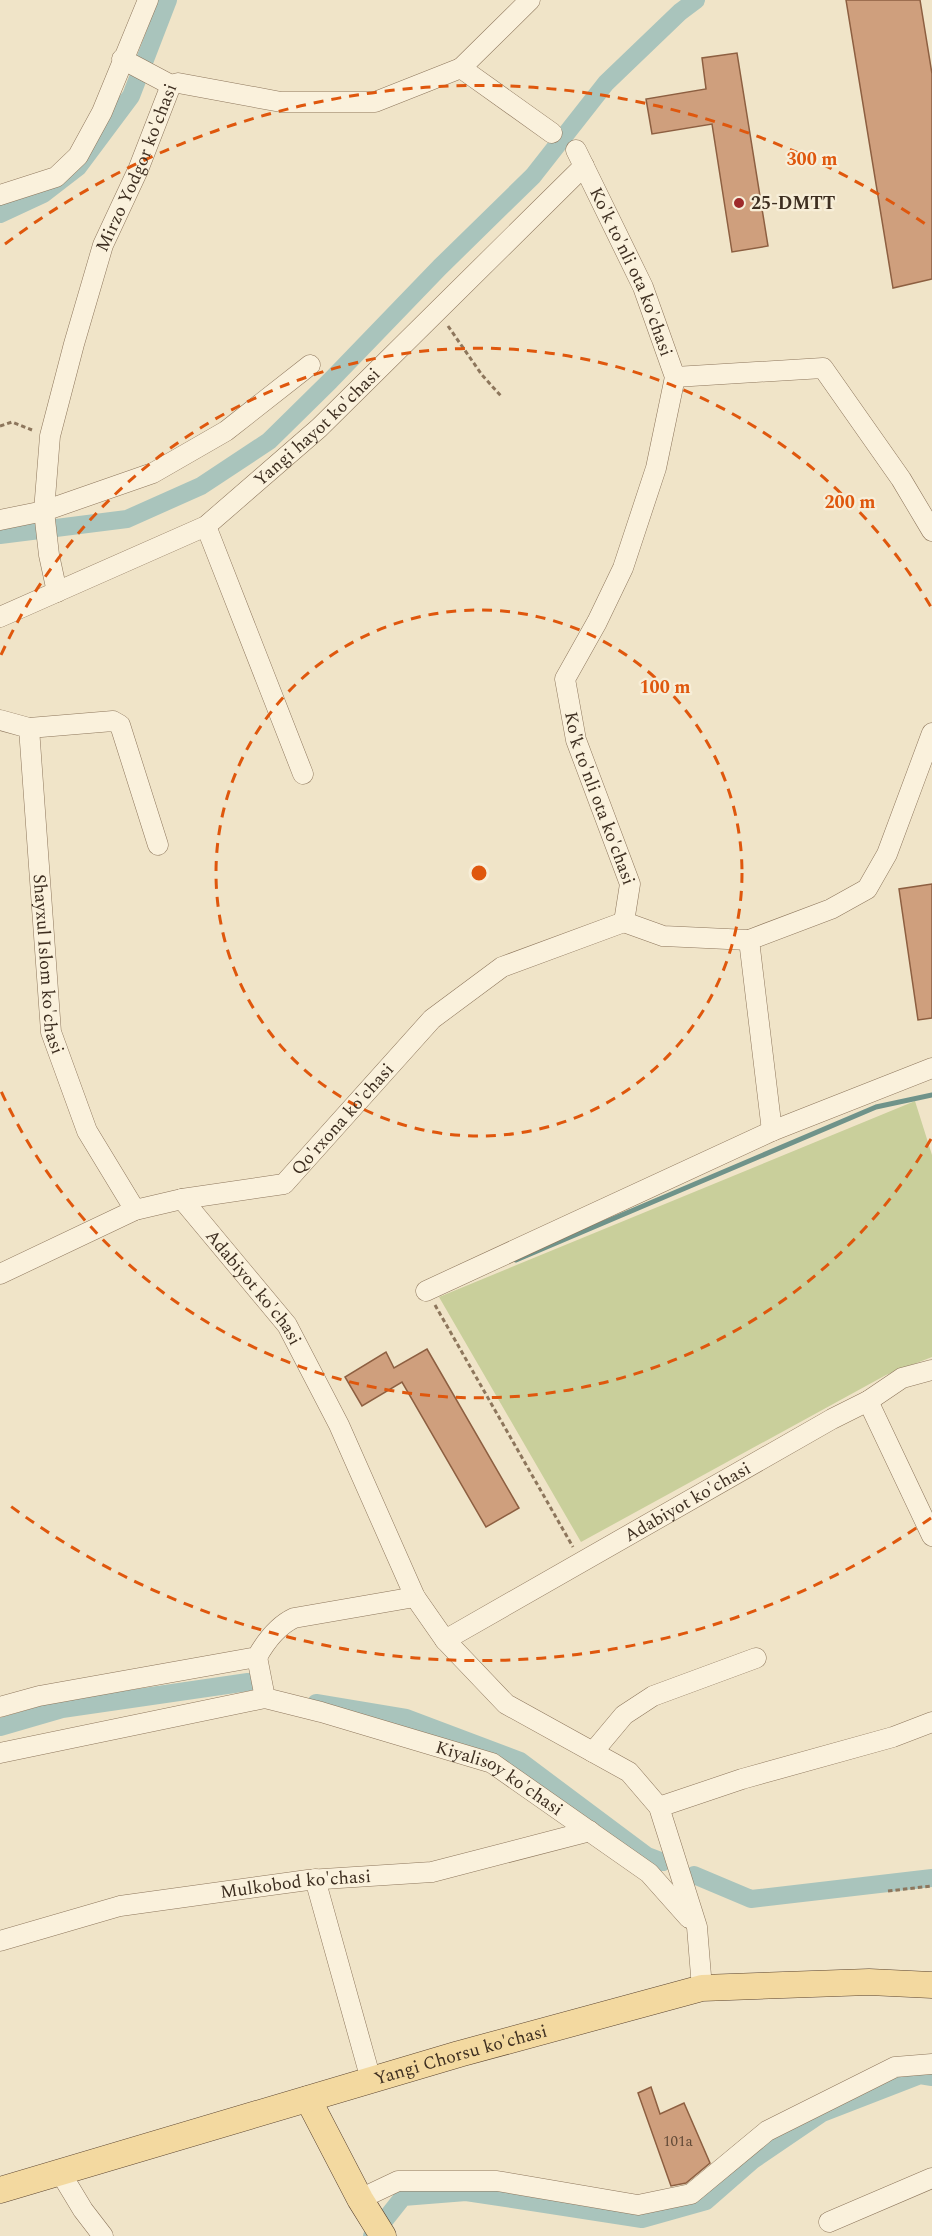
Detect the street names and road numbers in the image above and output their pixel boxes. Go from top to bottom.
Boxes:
street label: Mirzo Yodgor ko'chasi [88,79,184,256]
street label: Ko'k to'nli ota ko'chasi [583,182,680,360]
street label: Yangi hayot ko'chasi [247,361,386,493]
street label: Ko'k to'nli ota ko'chasi [558,709,643,889]
street label: Shayxul Islom ko'chasi [26,873,71,1058]
street label: Qo'rxona ko'chasi [284,1057,400,1181]
street label: Adabiyot ko'chasi [199,1223,309,1350]
street label: Adabiyot ko'chasi [619,1455,756,1549]
street label: Kiyalisoy ko'chasi [432,1733,569,1822]
street label: Mulkobod ko'chasi [218,1862,372,1906]
street label: Yangi Chorsu ko'chasi [371,2017,550,2092]

